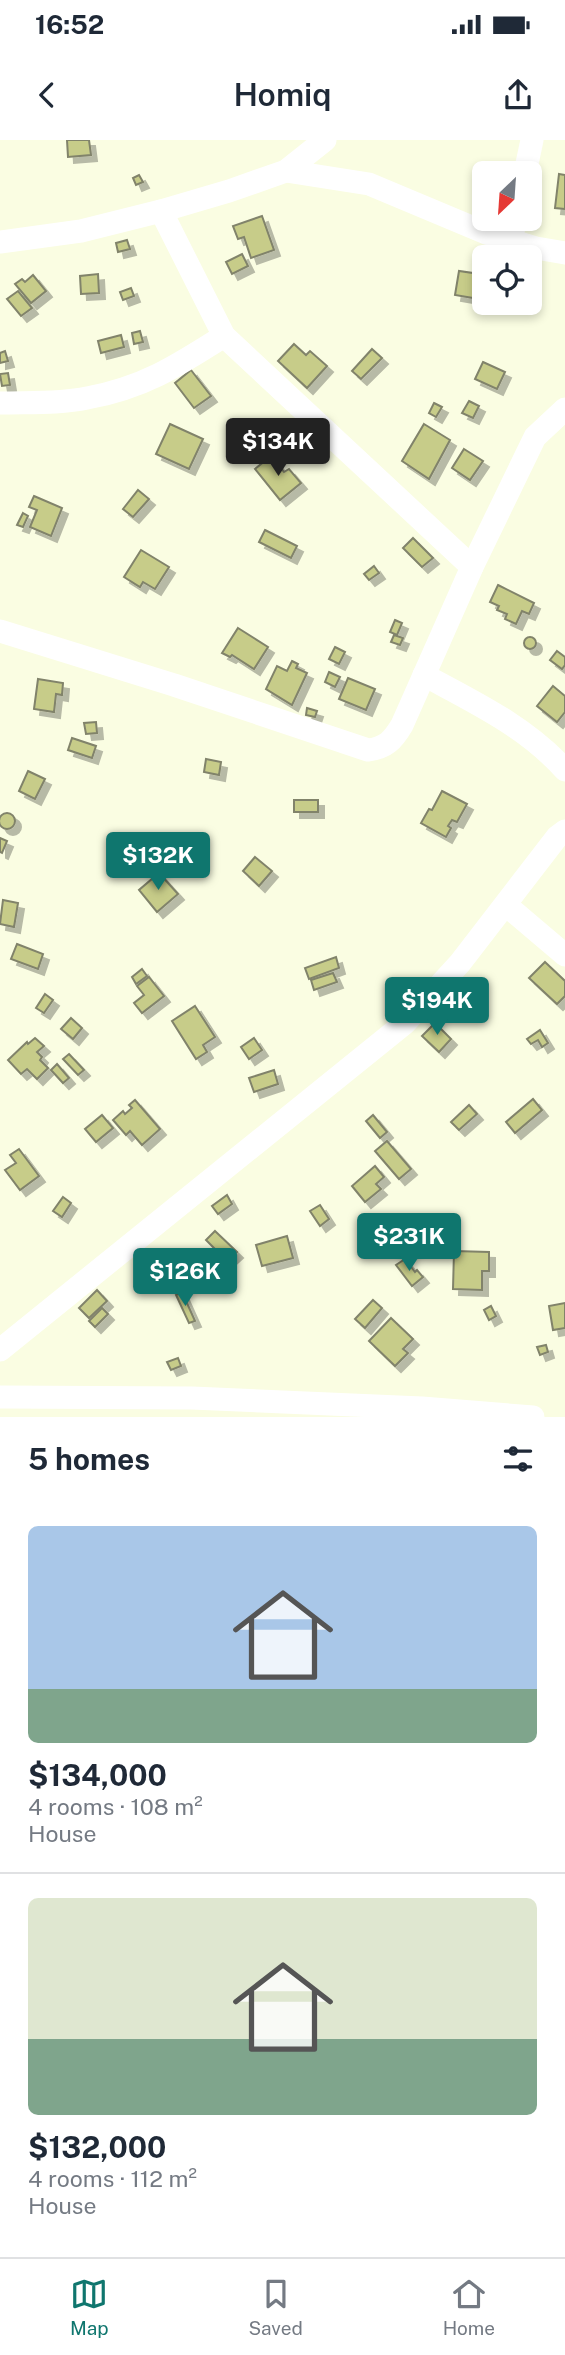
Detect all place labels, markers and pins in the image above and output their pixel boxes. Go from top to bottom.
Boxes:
pin: $134K [229,418,327,478]
pin: $132K [109,832,207,892]
pin: $194K [388,978,486,1037]
pin: $231K [360,1214,458,1273]
pin: $126K [136,1248,234,1308]

